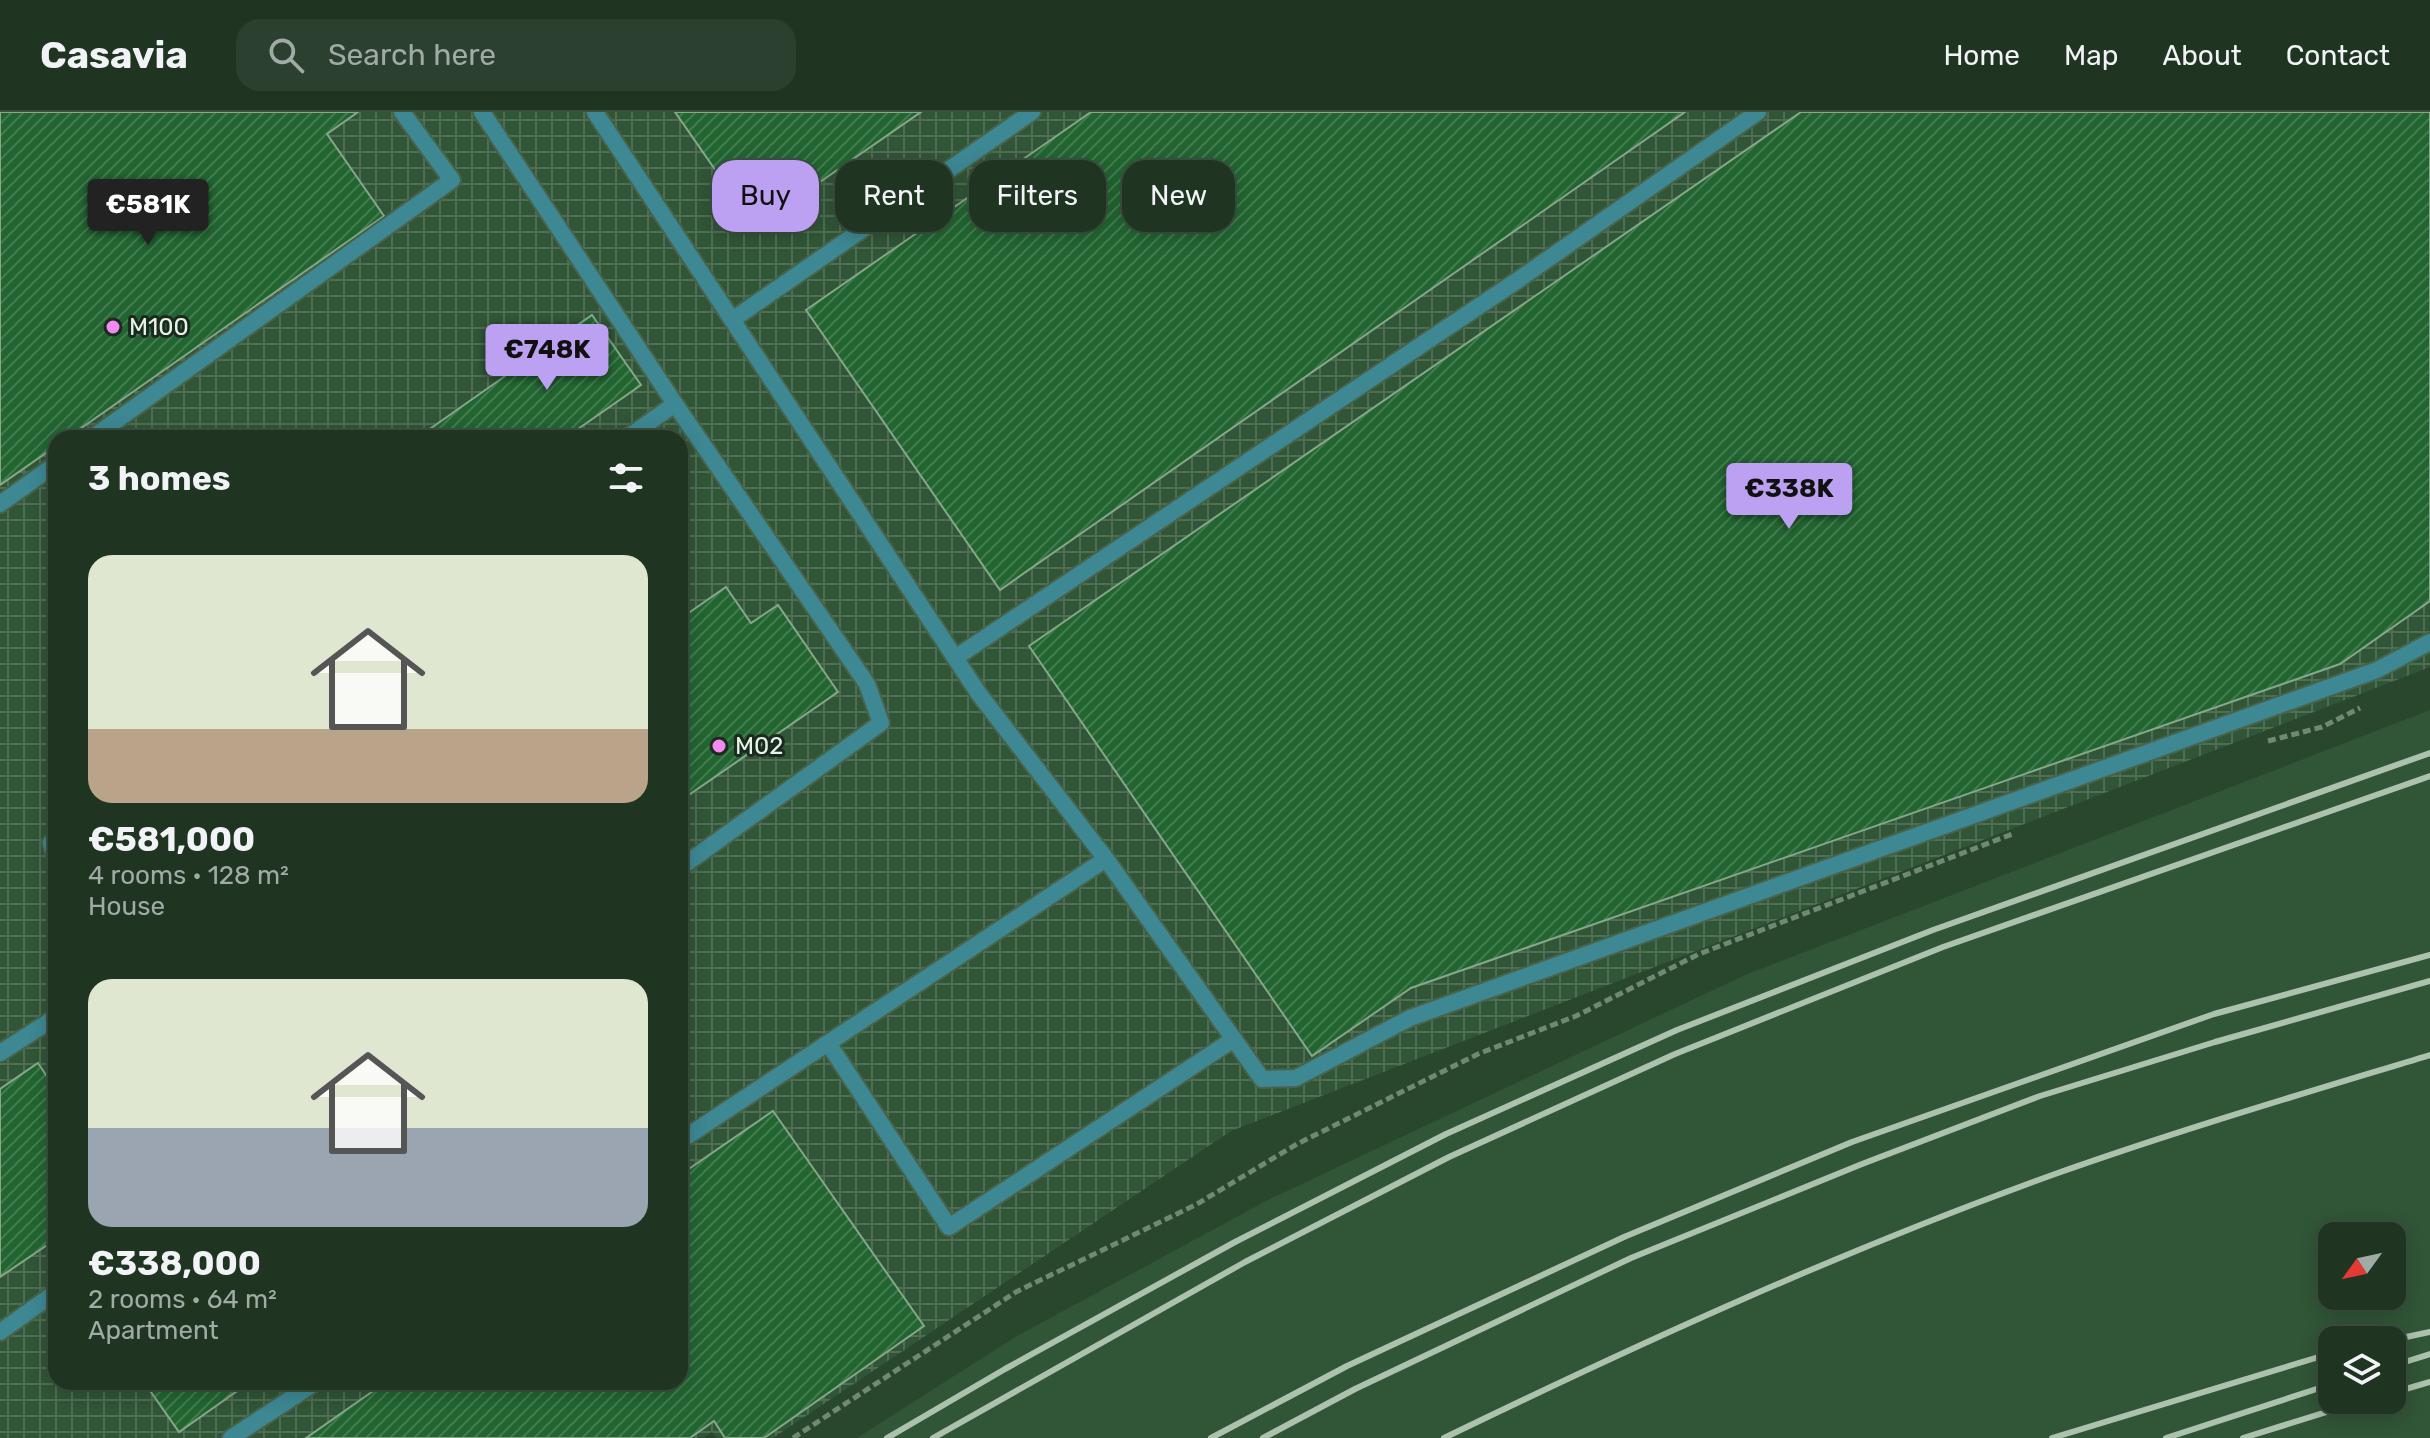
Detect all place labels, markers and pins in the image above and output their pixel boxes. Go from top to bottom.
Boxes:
pin: €581K [92,179,204,247]
place label: M100 [129,313,189,341]
marker: M100 [104,318,122,336]
pin: €748K [491,324,603,392]
pin: €338K [1733,463,1845,531]
place label: M02 [735,732,783,760]
marker: M02 [710,737,728,755]

